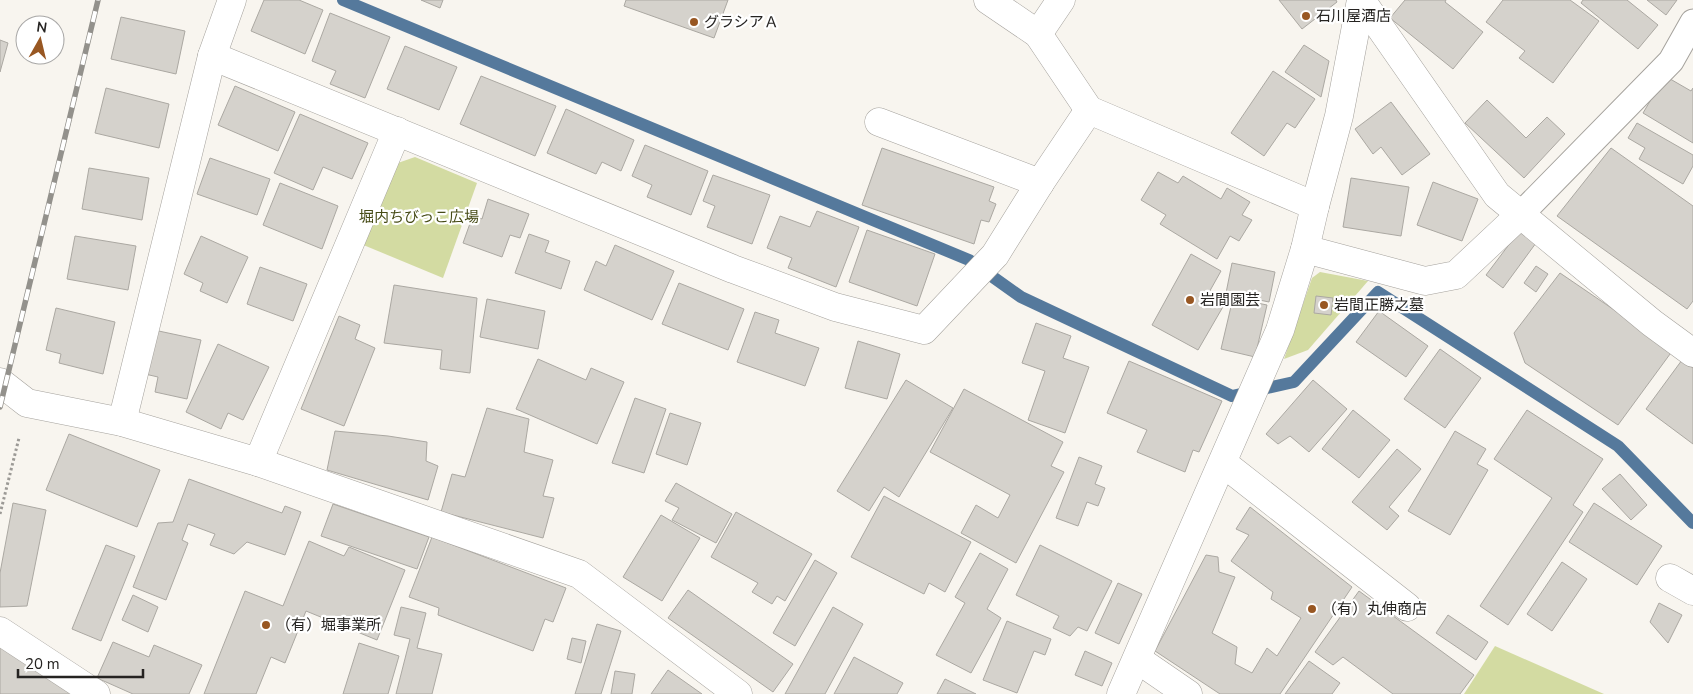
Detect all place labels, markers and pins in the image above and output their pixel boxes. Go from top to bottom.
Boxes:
place label: 石川屋酒店 [1316,6,1391,26]
marker: 石川屋酒店 [1300,10,1312,22]
place label: グラシアＡ [704,12,779,32]
marker: グラシアＡ [688,16,700,28]
place label: 岩間園芸 [1200,290,1260,310]
marker: 岩間園芸 [1184,294,1196,306]
place label: 岩間正勝之墓 [1334,295,1424,315]
marker: 岩間正勝之墓 [1318,299,1330,311]
place label: （有）丸伸商店 [1322,599,1427,619]
marker: （有）丸伸商店 [1306,603,1318,615]
place label: （有）堀事業所 [276,615,381,635]
marker: （有）堀事業所 [260,619,272,631]

